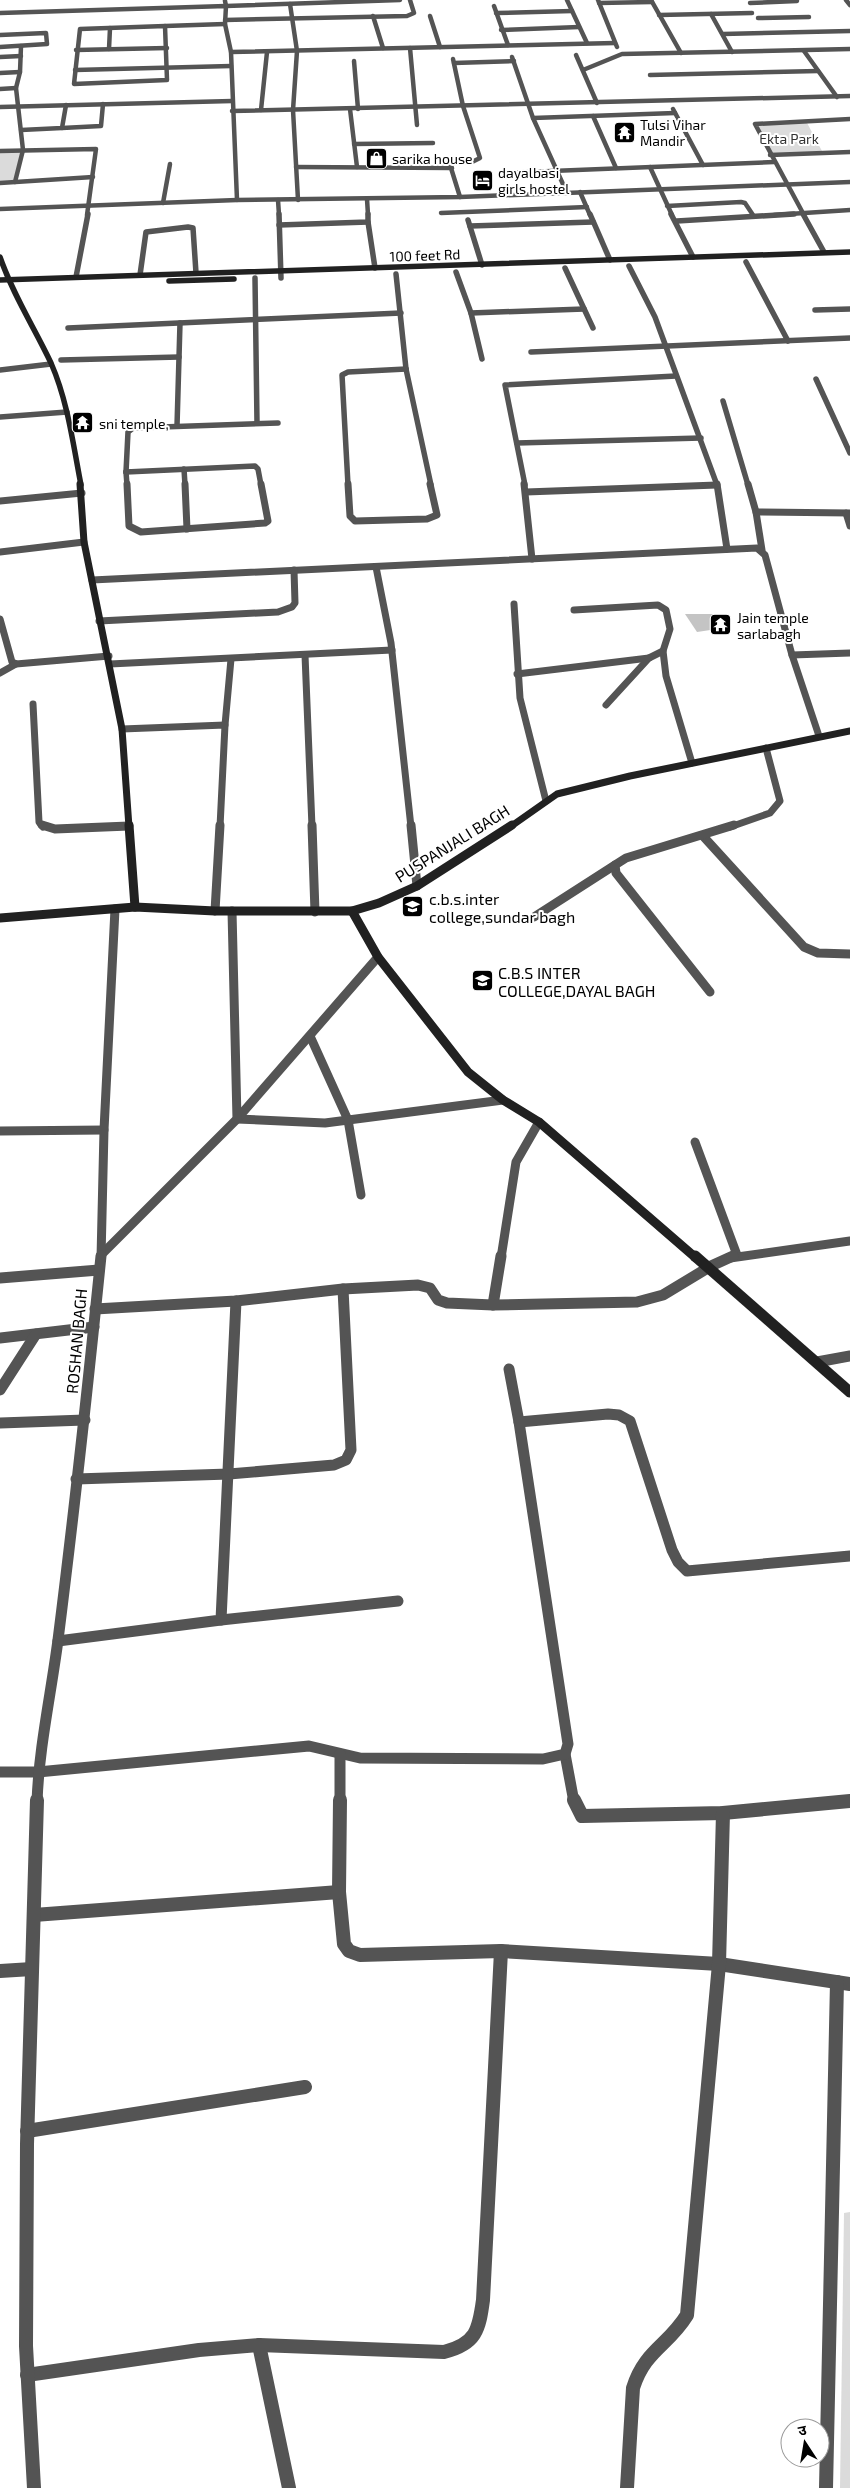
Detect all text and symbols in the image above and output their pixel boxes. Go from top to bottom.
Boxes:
place label: Tulsi Vihar Mandir [640,116,706,149]
temple icon: Tulsi Vihar Mandir [612,120,636,144]
park label: Ekta Park [759,130,819,147]
shop icon: sarika house [364,146,388,170]
place label: sarika house [392,150,473,167]
place label: dayalbasi girls hostel [498,164,570,197]
hotel icon: dayalbasi girls hostel [470,168,494,192]
street label: 100 feet Rd [389,245,461,265]
temple icon: sni temple, [71,411,95,435]
place label: sni temple, [99,415,169,432]
place label: Jain temple sarlabagh [737,609,809,642]
temple icon: Jain temple sarlabagh [709,613,733,637]
street label: PUSPANJALI BAGH [391,800,513,886]
place label: c.b.s.inter college,sundar bagh [429,889,575,926]
school or university icon: c.b.s.inter college,sundar bagh [401,895,425,919]
place label: C.B.S INTER COLLEGE,DAYAL BAGH [498,963,655,1000]
school or university icon: C.B.S INTER COLLEGE,DAYAL BAGH [470,969,494,993]
street label: ROSHAN BAGH [62,1288,90,1394]
north arrow [780,2418,830,2468]
text: उ [796,2420,809,2439]

